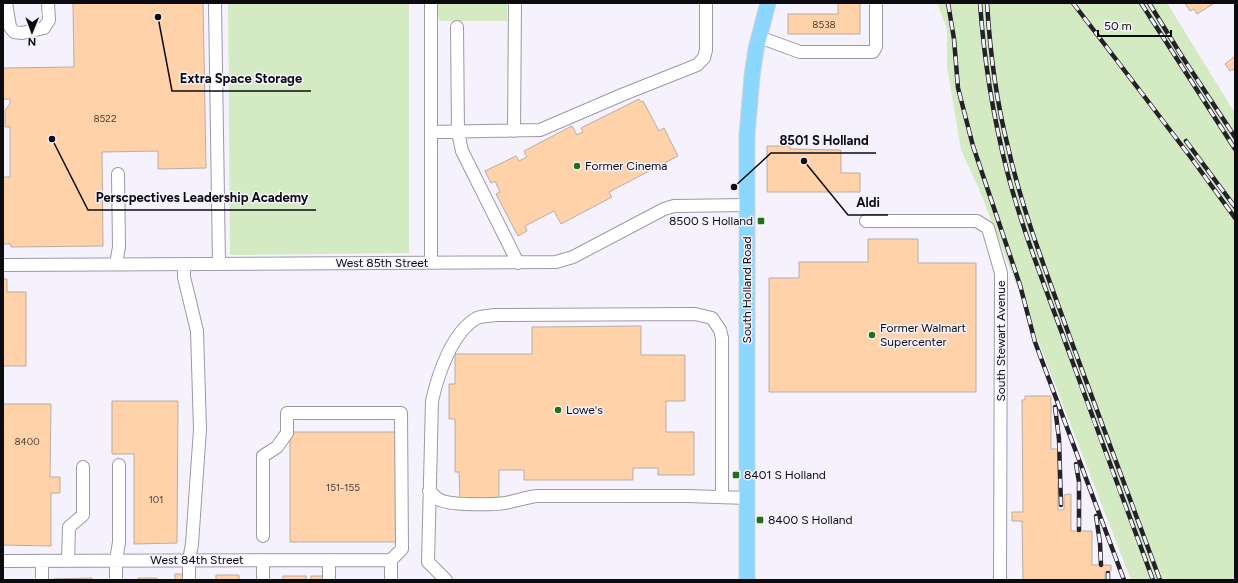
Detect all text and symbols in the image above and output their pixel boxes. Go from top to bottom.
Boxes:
north arrow [12,12,52,52]
scale bar [1098,12,1171,38]
house number: 8538 [812,18,836,31]
text: 50 m [1104,19,1132,33]
text: N [27,35,36,48]
callout: Extra Space Storage [172,66,311,91]
text: Extra Space Storage [180,71,302,86]
house number: 8522 [93,112,117,125]
callout: 8501 S Holland [771,128,876,153]
text: 8501 S Holland [779,133,869,148]
place label: Former Cinema [585,159,667,173]
marker: Former Cinema [572,161,582,171]
callout: Perscpectives Leadership Academy [88,185,316,210]
text: Perscpectives Leadership Academy [96,190,309,205]
callout: Aldi [848,190,888,215]
text: Aldi [856,195,880,210]
place label: 8500 S Holland [669,214,753,228]
marker: 8500 S Holland [756,216,766,226]
street label: South Holland Road [740,237,754,343]
street label: West 85th Street [336,256,429,270]
street label: South Stewart Avenue [994,280,1008,402]
place label: Former Walmart Supercenter [880,321,966,349]
marker: Former Walmart Supercenter [867,330,877,340]
place label: Lowe's [566,403,603,417]
marker: Lowe's [553,405,563,415]
house number: 8400 [14,435,40,448]
place label: 8401 S Holland [744,468,826,482]
marker: 8401 S Holland [731,470,741,480]
house number: 151-155 [326,481,360,494]
house number: 101 [149,493,163,506]
place label: 8400 S Holland [768,513,853,527]
marker: 8400 S Holland [755,515,765,525]
street label: West 84th Street [150,553,244,567]

